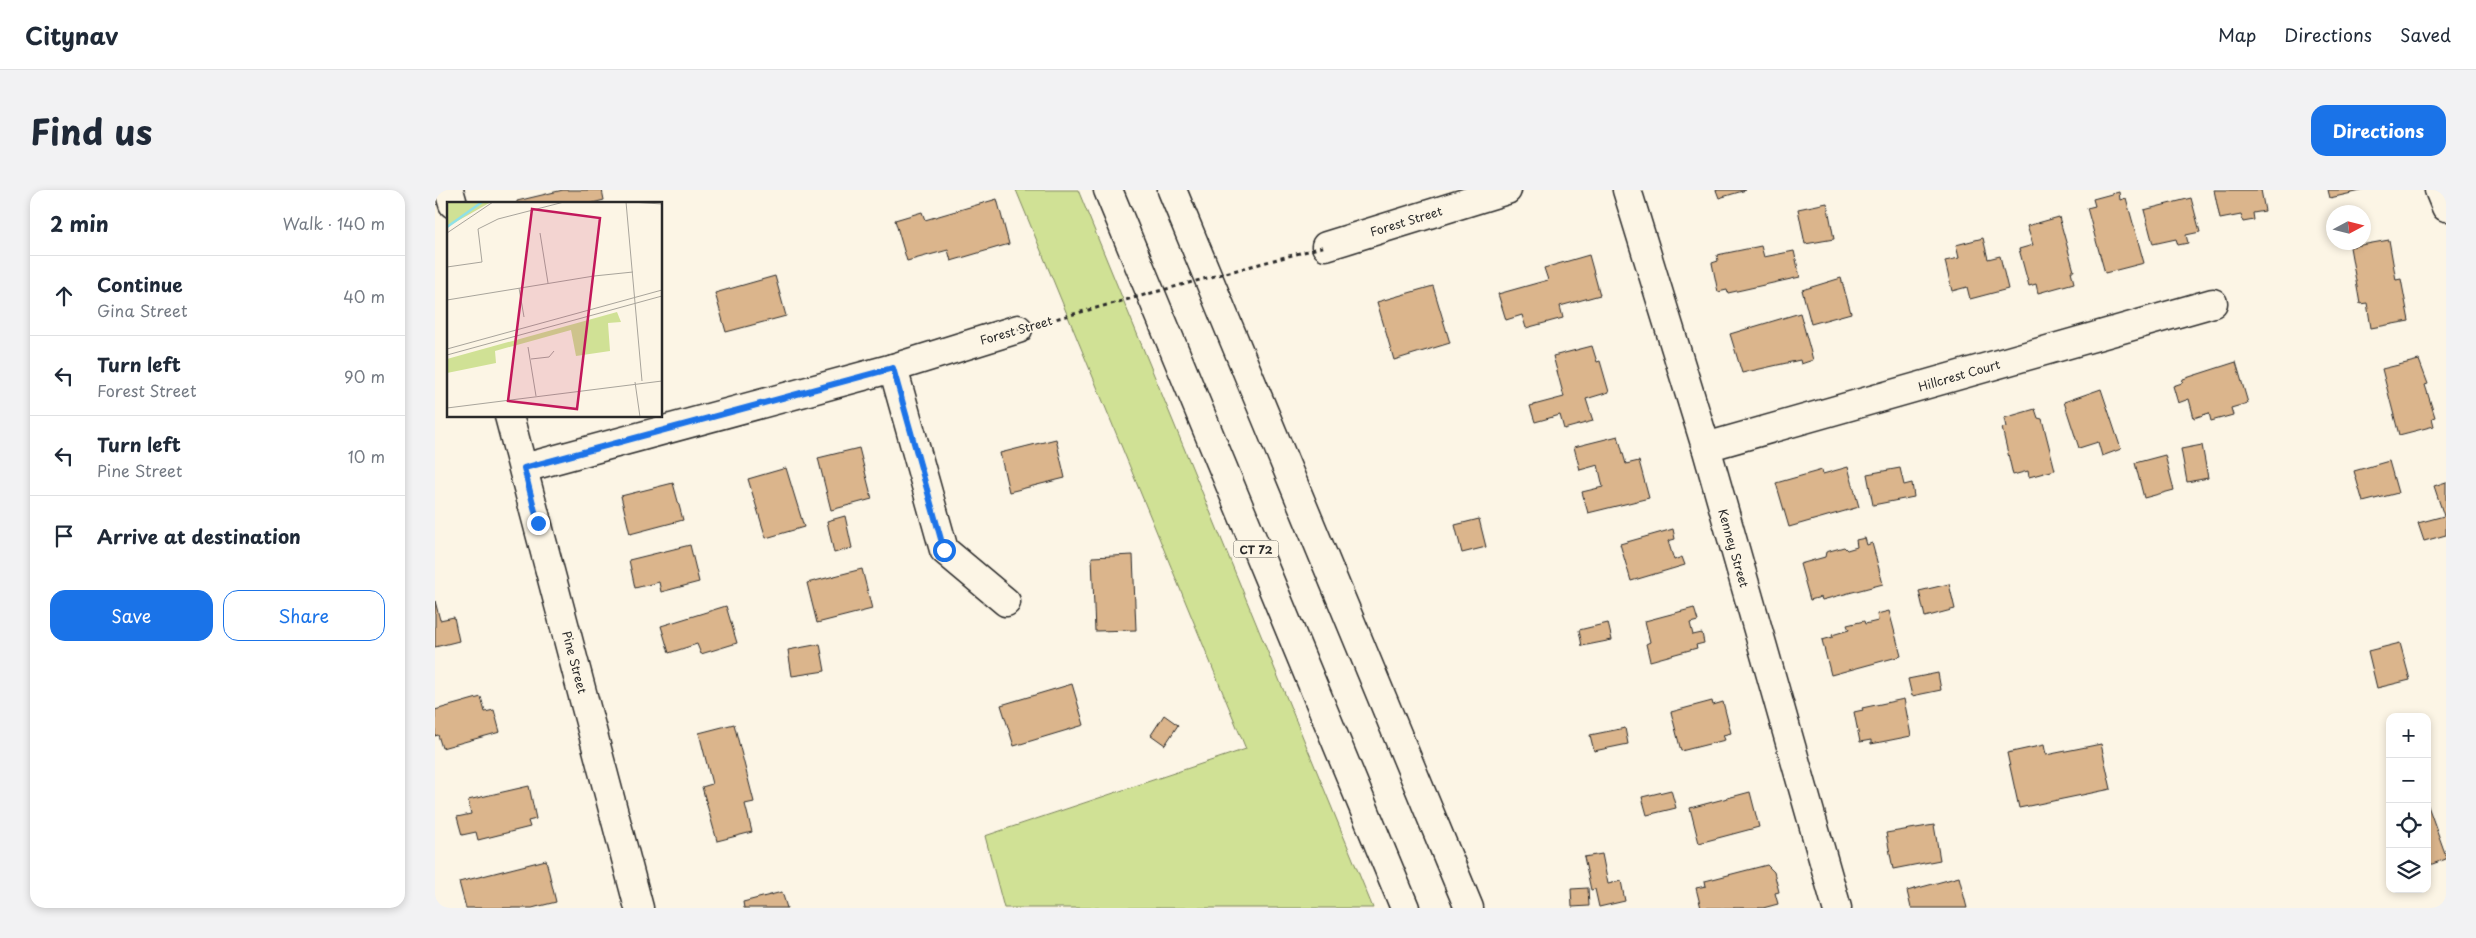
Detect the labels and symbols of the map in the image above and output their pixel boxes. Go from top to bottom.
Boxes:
street label: Forest Street [1368,201,1444,241]
inset map [447,202,663,418]
north arrow [2326,205,2371,250]
street label: Forest Street [978,311,1054,349]
street label: Hillcrest Court [1916,355,2002,395]
street label: Kenney Street [1714,507,1754,589]
route end [527,512,550,535]
route start [933,539,956,562]
road number: CT 72 [1233,540,1279,558]
street label: Pine Street [558,629,592,696]

